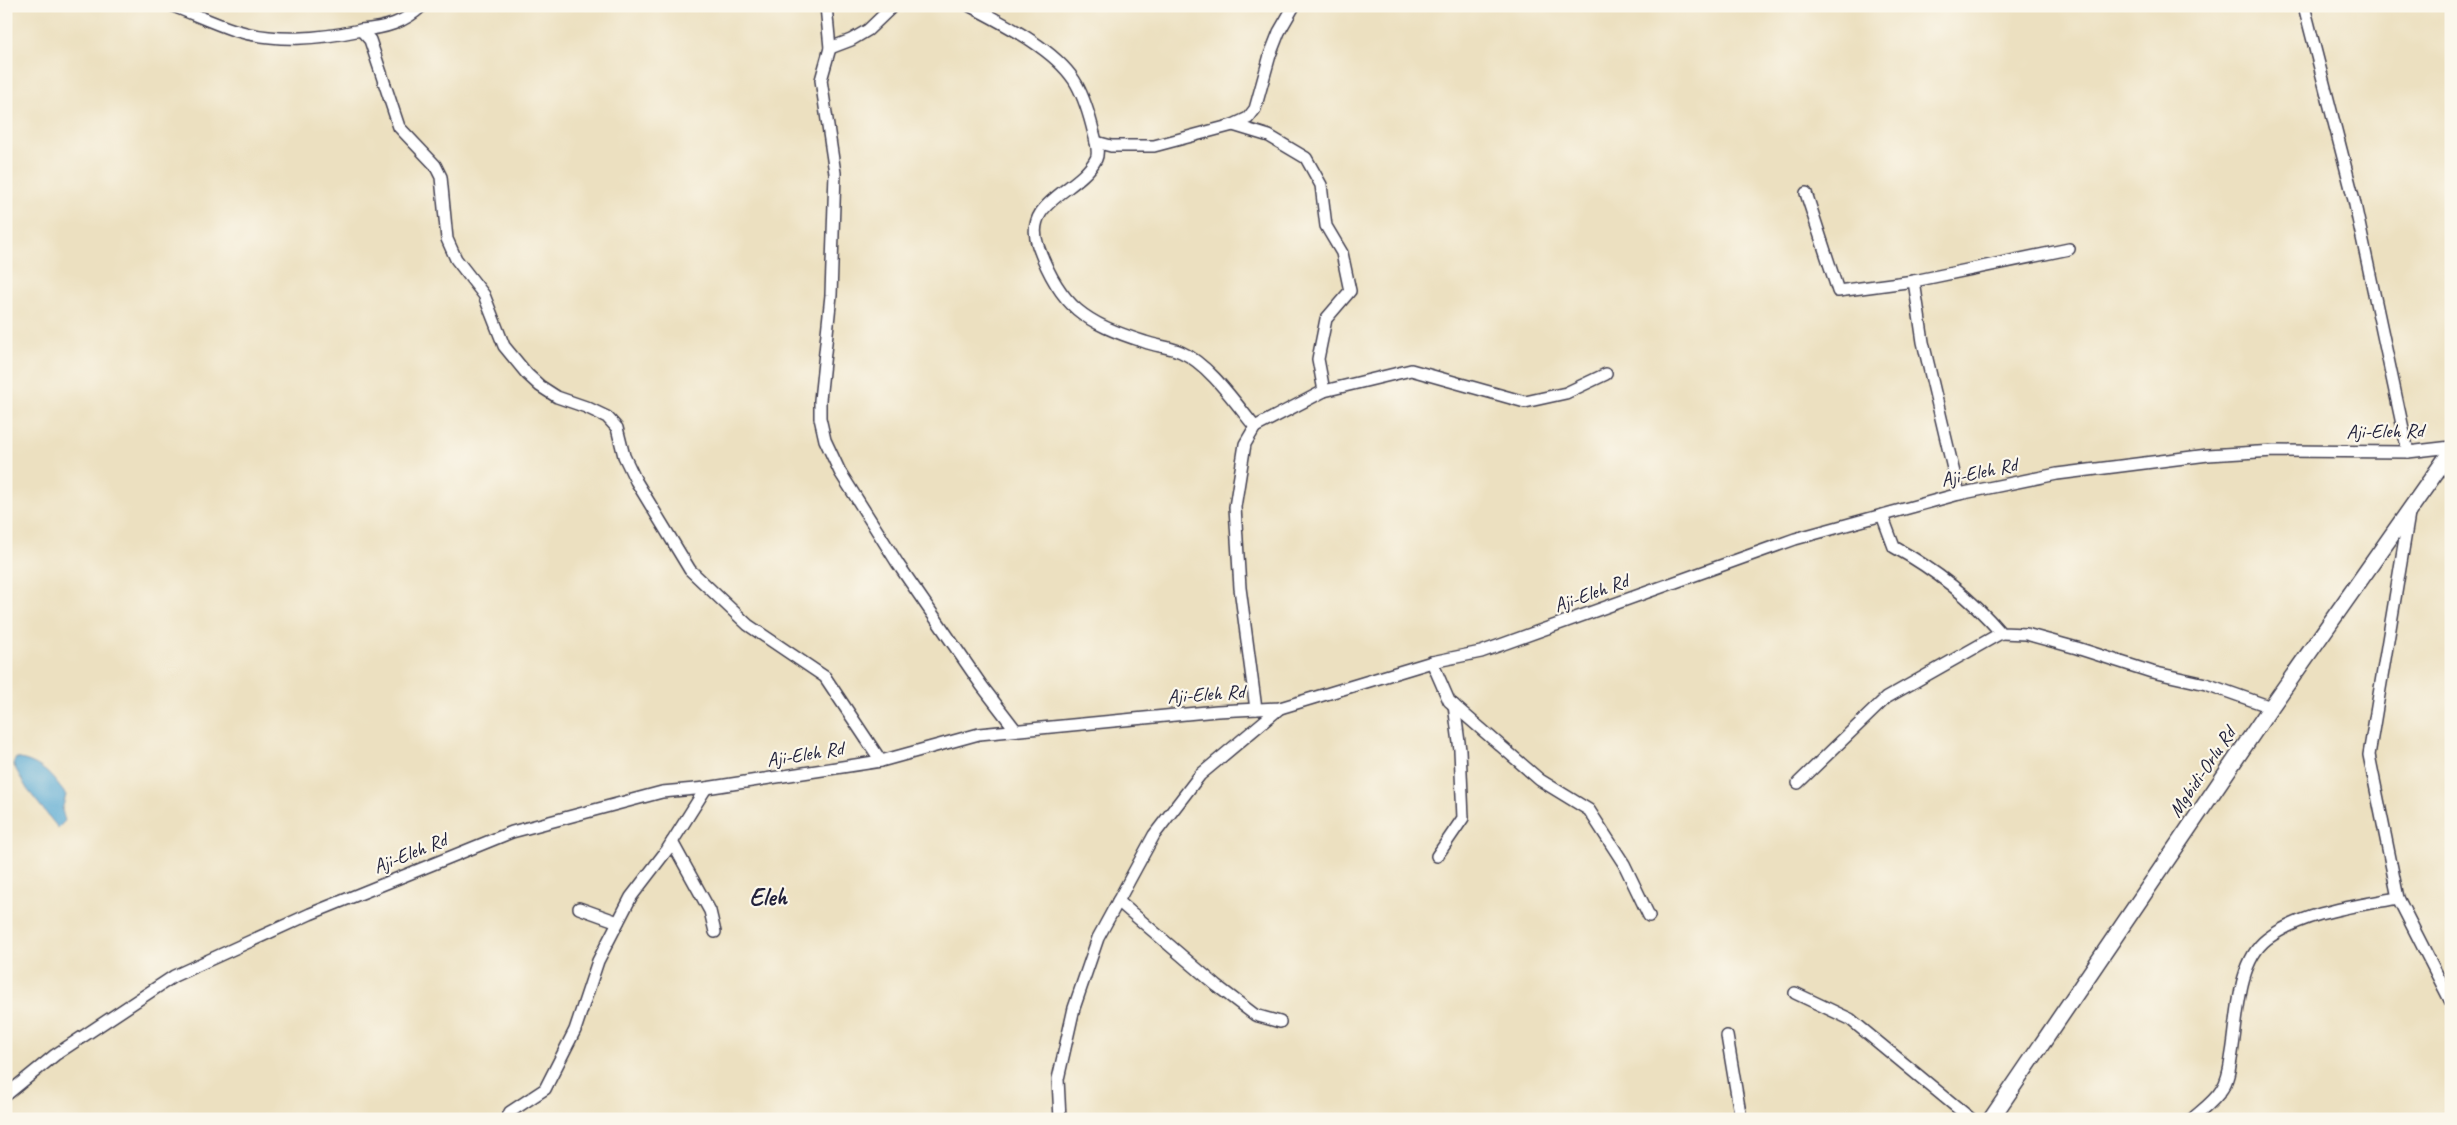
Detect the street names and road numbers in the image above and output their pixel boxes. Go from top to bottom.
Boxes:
street label: Aji-Eleh Rd [2346,418,2427,444]
street label: Aji-Eleh Rd [1939,451,2022,492]
street label: Aji-Eleh Rd [1550,567,1635,618]
street label: Aji-Eleh Rd [1167,679,1249,709]
street label: Mgbidi-Orlu Rd [2163,720,2243,822]
street label: Aji-Eleh Rd [765,735,848,772]
street label: Aji-Eleh Rd [369,826,453,879]

